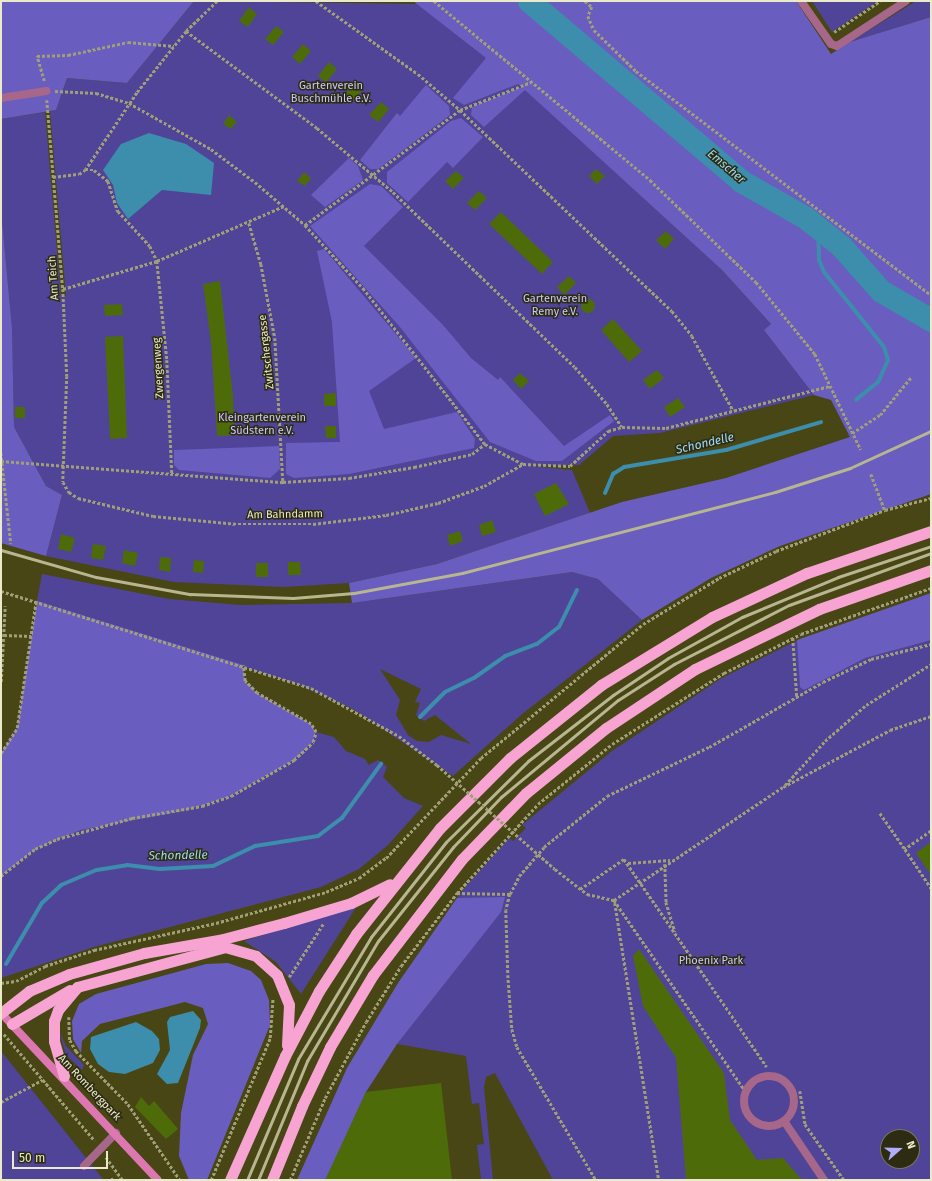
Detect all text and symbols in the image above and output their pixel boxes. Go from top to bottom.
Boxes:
park label: Gartenverein Buschmühle e.V. [291,80,371,106]
water label: Emscher [704,147,748,187]
street label: Am Teich [46,255,62,301]
park label: Gartenverein Remy e.V. [523,293,587,319]
street label: Zwitschergasse [257,314,277,390]
street label: Zwergenweg [151,337,167,399]
park label: Kleingartenverein Südstern e.V. [218,412,306,438]
water label: Schondelle [674,430,736,458]
street label: Am Bahndamm [247,508,323,522]
water label: Schondelle [148,848,208,864]
park label: Phoenix Park [679,954,743,968]
street label: Am Rombergpark [55,1052,123,1124]
north arrow [880,1129,920,1169]
text: N [903,1139,918,1151]
scale bar [14,1143,110,1169]
text: 50 m [19,1151,45,1165]

